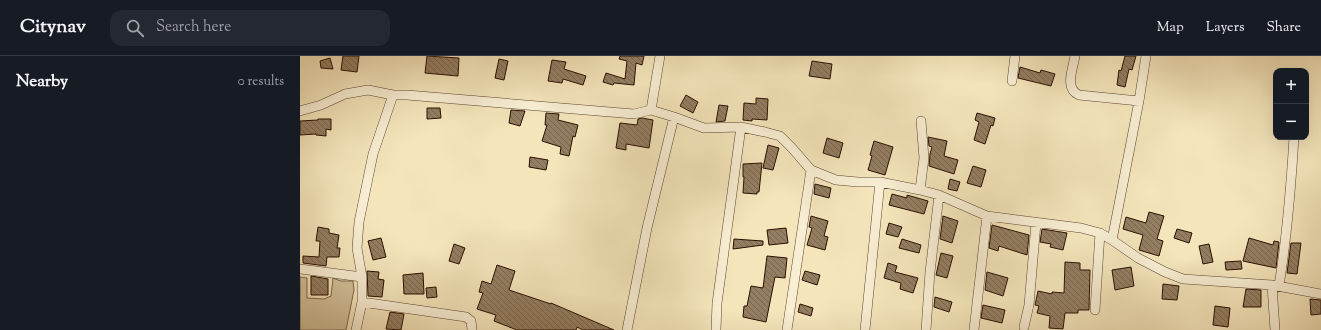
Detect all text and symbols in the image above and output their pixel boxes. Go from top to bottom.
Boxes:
search box [110,10,390,46]
text: Citynav [20,14,86,41]
icon: search [124,17,146,39]
text: Search here [156,17,231,38]
text: Map [1157,18,1184,38]
text: Layers [1206,18,1244,38]
text: Share [1266,18,1301,38]
map controls [1273,68,1309,140]
button: + [1273,68,1309,104]
text: Nearby [16,70,68,94]
text: 0 results [238,73,284,91]
button: − [1273,104,1309,140]

